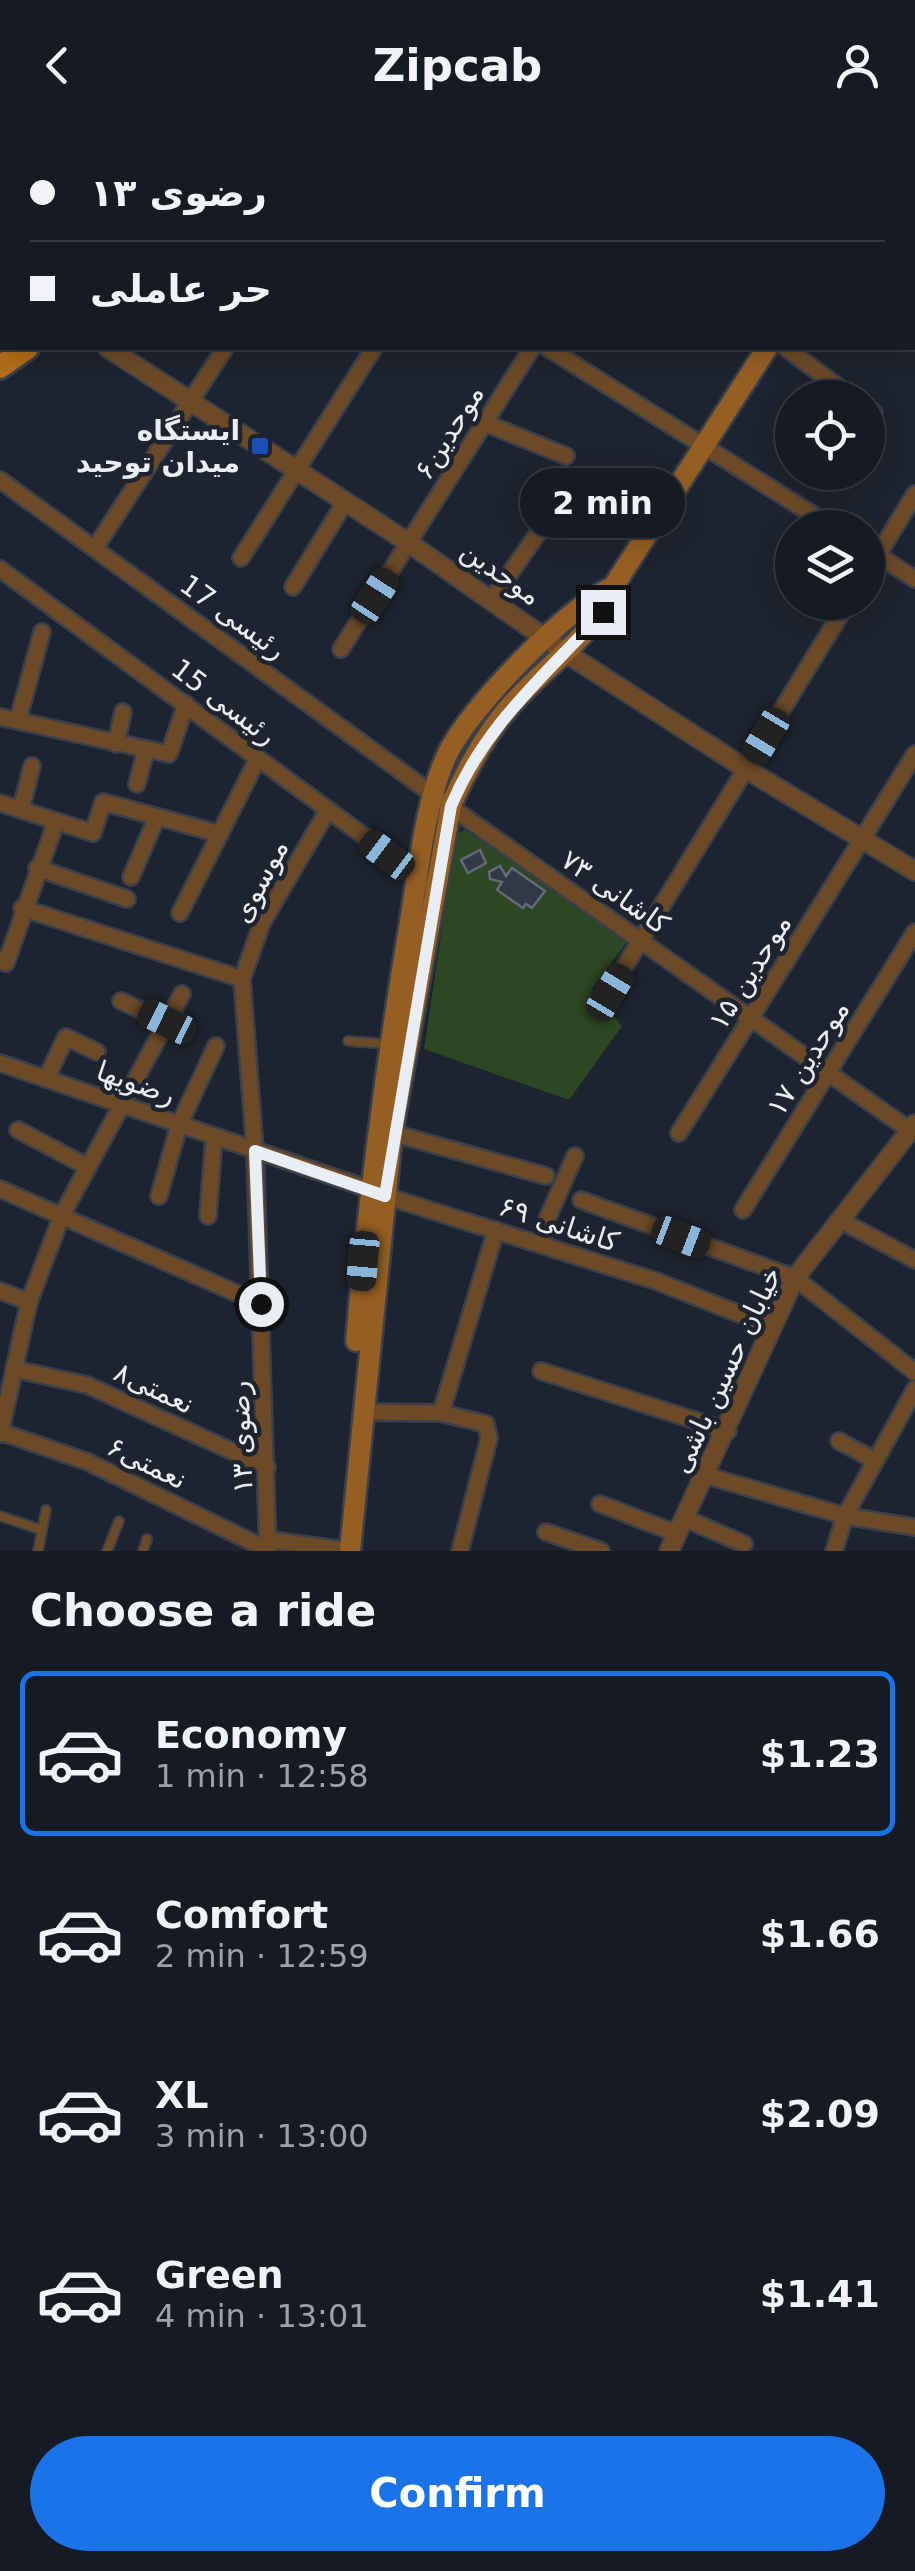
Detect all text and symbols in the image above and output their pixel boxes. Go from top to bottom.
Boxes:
icon: back [30,38,85,93]
icon: person [830,38,885,93]
text: Zipcab [373,39,542,92]
text: رضوی ۱۳ [90,171,267,215]
text: حر عاملی [90,267,272,311]
street label: موحدین۶ [407,378,491,486]
map controls [775,380,885,620]
button: locate [775,380,885,490]
place label: ایستگاه میدان توحید [76,414,240,479]
marker: ایستگاه میدان توحید [249,435,271,457]
callout: 2 min [520,467,686,537]
text: 2 min [552,484,653,522]
button: layers [775,510,885,620]
street label: موحدین [454,534,548,612]
car [346,563,404,629]
street label: رئیسی 17 [174,568,292,666]
route end [581,590,626,635]
street label: رئیسی 15 [165,652,283,752]
car [738,703,794,769]
car [354,825,420,885]
street label: موسوی [224,834,296,928]
street label: کاشانی ۷۳ [555,843,676,941]
street label: موحدین ۱۵ [702,908,798,1036]
car [582,959,638,1025]
street label: موحدین ۱۷ [760,994,856,1122]
car [133,995,201,1049]
street label: رضویها [92,1054,180,1112]
street label: کاشانی ۶۹ [495,1189,624,1259]
car [648,1212,714,1262]
car [345,1230,381,1292]
street label: خیابان حسین باشی [664,1261,788,1479]
route start [239,1282,284,1327]
street label: نعمتی۸ [109,1355,199,1421]
street label: رضوی ۱۳ [223,1380,259,1494]
street label: نعمتی۶ [102,1430,192,1496]
text: Choose a ride [30,1584,376,1637]
icon: car [35,1709,125,1799]
text: Economy [155,1713,347,1757]
text: $1.23 [760,1732,880,1776]
text: 1 min · 12:58 [155,1757,369,1795]
icon: car [35,1889,125,1979]
text: Comfort [155,1893,328,1937]
text: $1.66 [760,1912,880,1956]
text: 2 min · 12:59 [155,1937,369,1975]
icon: car [35,2069,125,2159]
text: XL [155,2073,209,2117]
text: $2.09 [760,2092,880,2136]
text: 3 min · 13:00 [155,2117,369,2155]
icon: car [35,2249,125,2339]
text: Green [155,2253,284,2297]
text: $1.41 [760,2272,880,2316]
text: 4 min · 13:01 [155,2297,369,2335]
button: Confirm [30,2436,885,2551]

